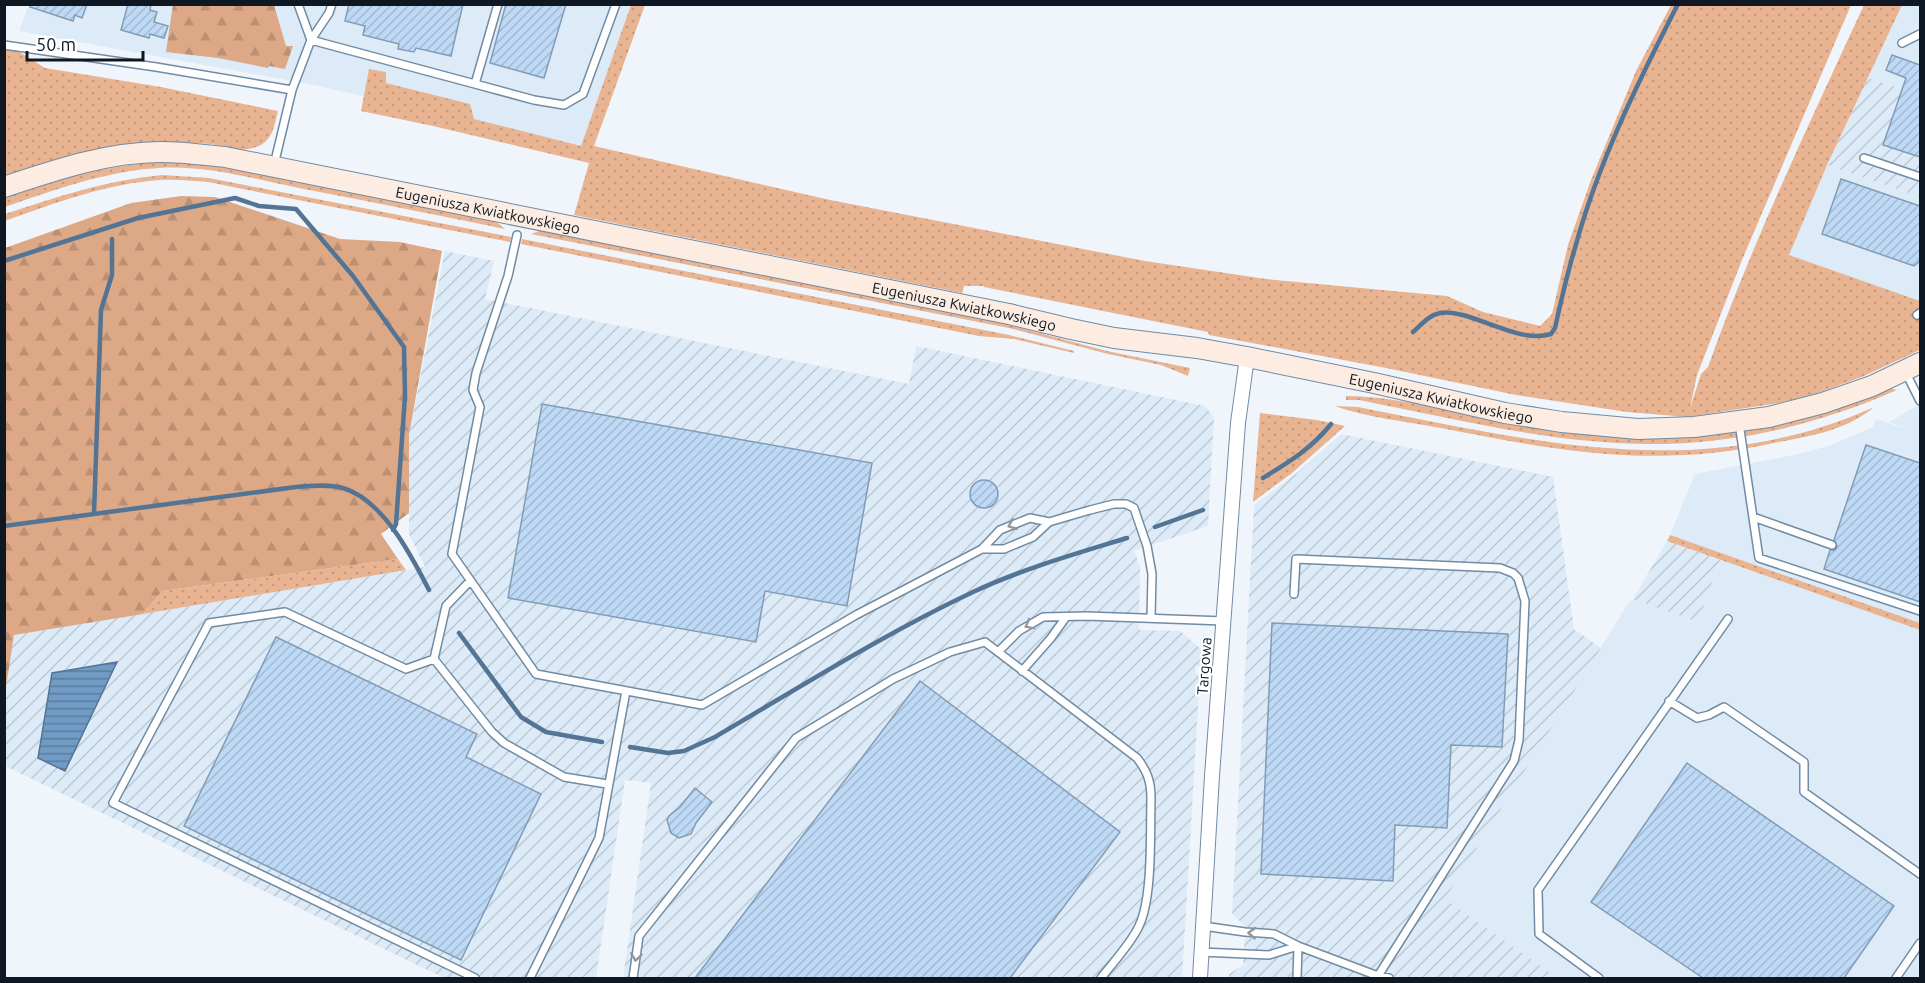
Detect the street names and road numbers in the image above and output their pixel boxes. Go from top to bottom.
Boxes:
street label: Eugeniusza Kwiatkowskiego [394,183,582,236]
street label: Eugeniusza Kwiatkowskiego [871,278,1058,334]
street label: Eugeniusza Kwiatkowskiego [1348,370,1534,426]
street label: Targowa [1194,637,1214,695]

